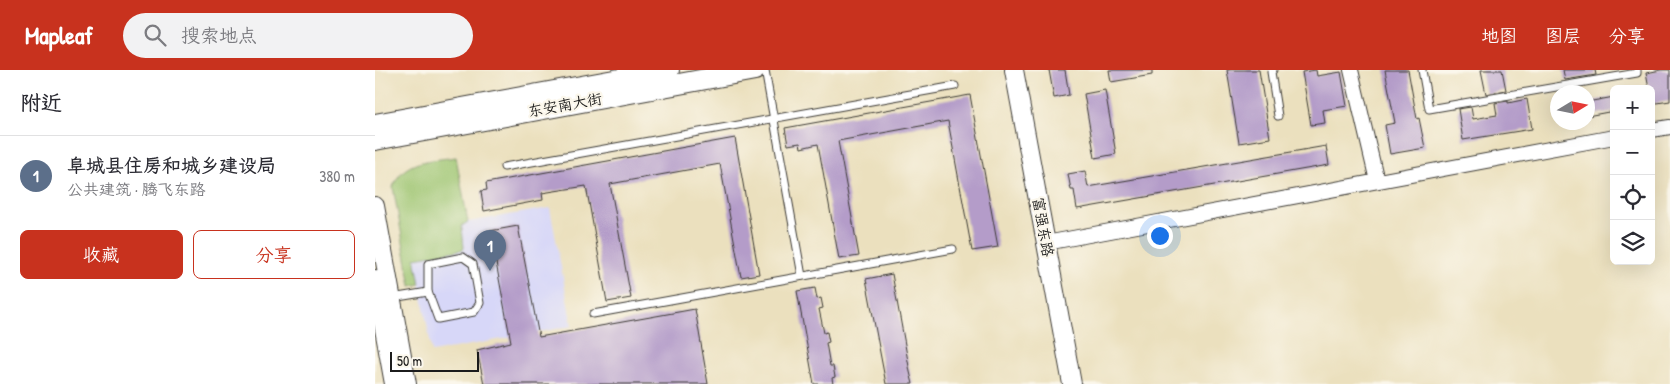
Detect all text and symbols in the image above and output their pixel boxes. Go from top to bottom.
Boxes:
search box [123,13,473,58]
text: Mapleaf [25,19,93,51]
icon: search [141,21,169,49]
text: 搜索地点 [181,22,257,48]
text: 地图 [1481,23,1517,48]
text: 图层 [1545,23,1581,48]
text: 分享 [1609,23,1645,48]
north arrow [1550,85,1595,130]
map controls [1610,85,1655,265]
button: + [1610,85,1655,130]
text: 附近 [20,88,62,117]
street label: 东安南大街 [526,88,604,121]
button: − [1610,130,1655,175]
text: 阜城县住房和城乡建设局 [67,152,276,178]
text: 1 [33,165,39,187]
text: 380 m [319,165,355,187]
button: locate [1610,175,1655,220]
text: 公共建筑 · 腾飞东路 [67,178,206,200]
street label: 富强东路 [1028,196,1059,258]
button: layers [1610,220,1655,265]
your location [1147,223,1173,249]
button: 收藏 [20,230,183,279]
button: 分享 [193,230,355,279]
pin: 1 [474,230,506,271]
scale bar [390,349,479,372]
text: 50 m [397,351,422,370]

